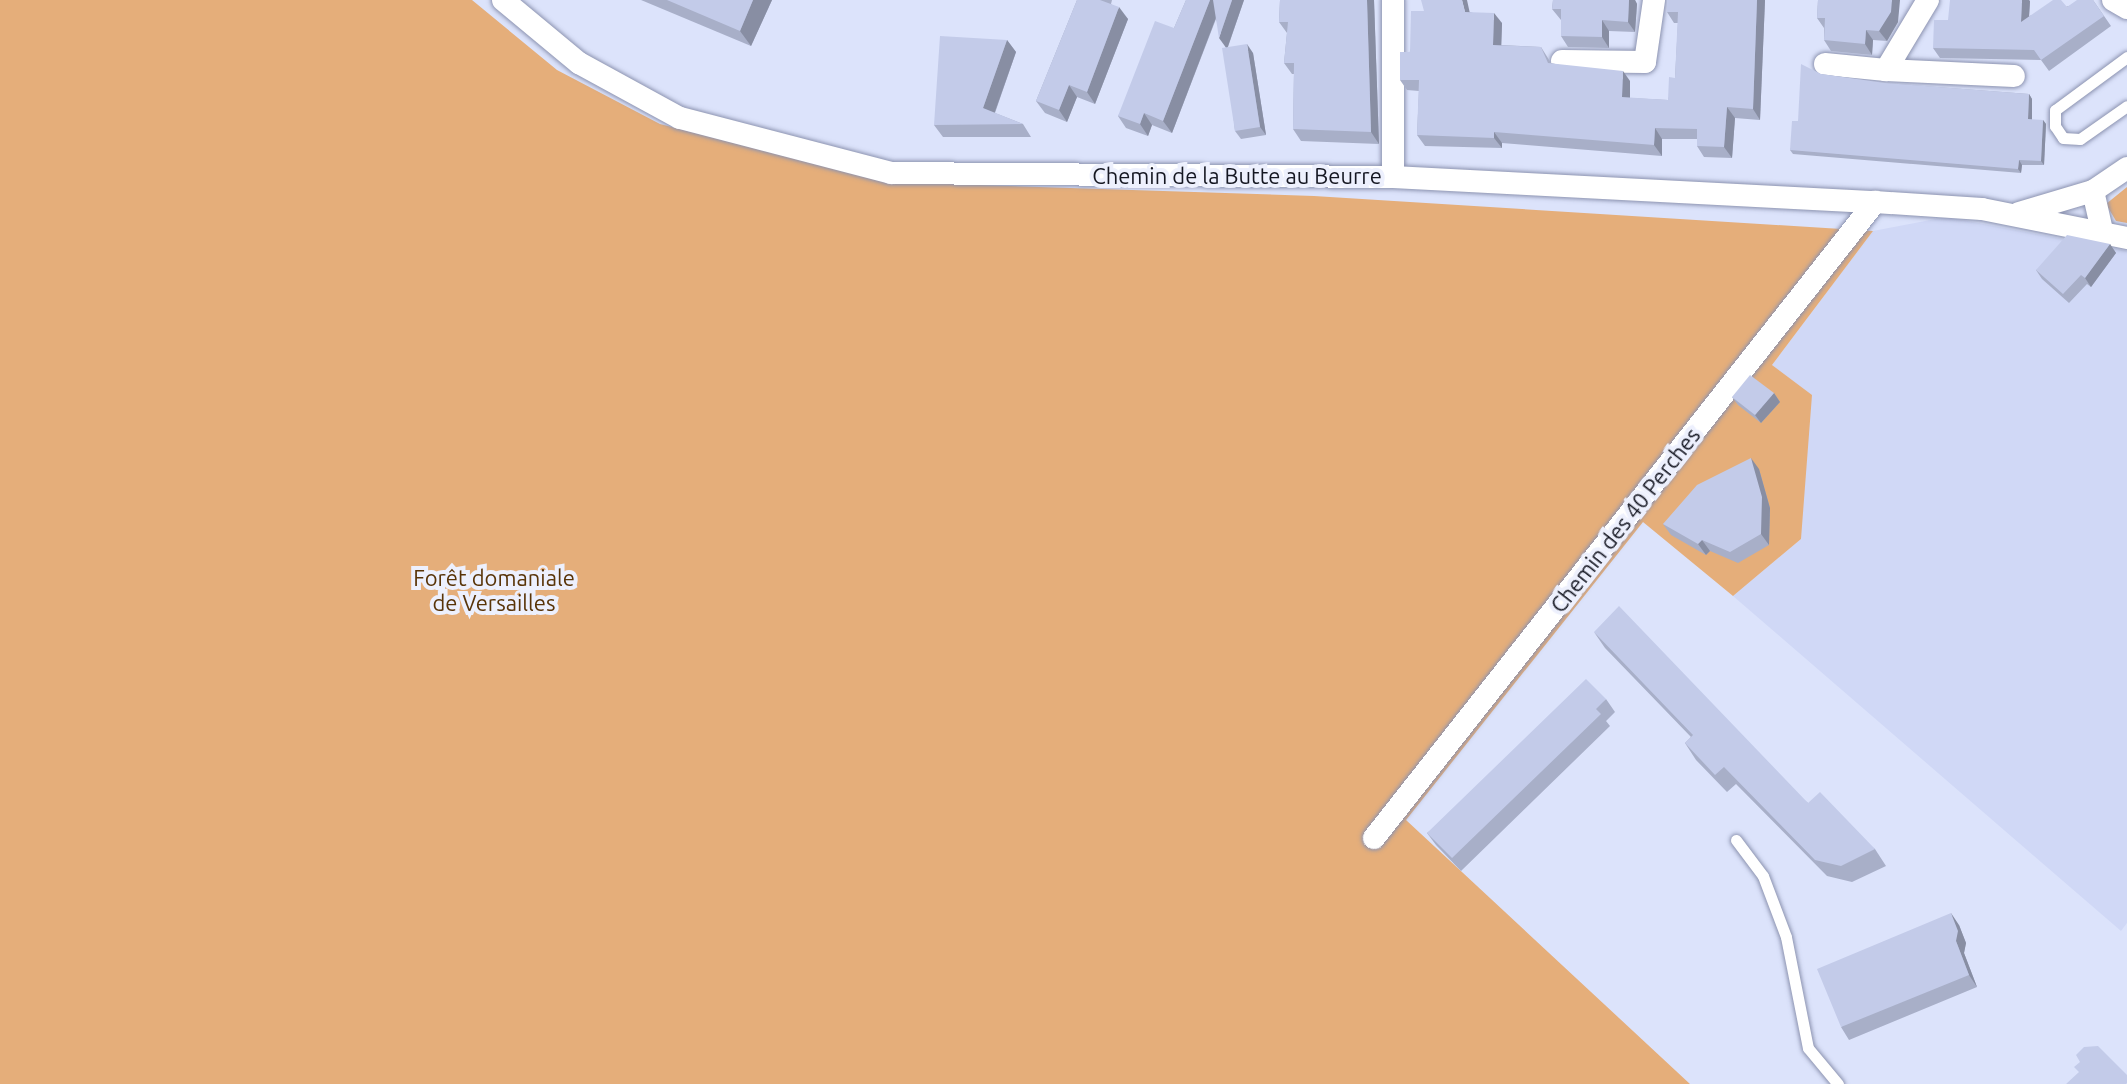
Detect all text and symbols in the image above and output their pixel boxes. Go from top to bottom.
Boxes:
street label: Chemin de la Butte au Beurre [1092,163,1382,189]
street label: Chemin des 40 Perches [1545,422,1705,618]
park label: Forêt domaniale de Versailles [413,564,575,616]

